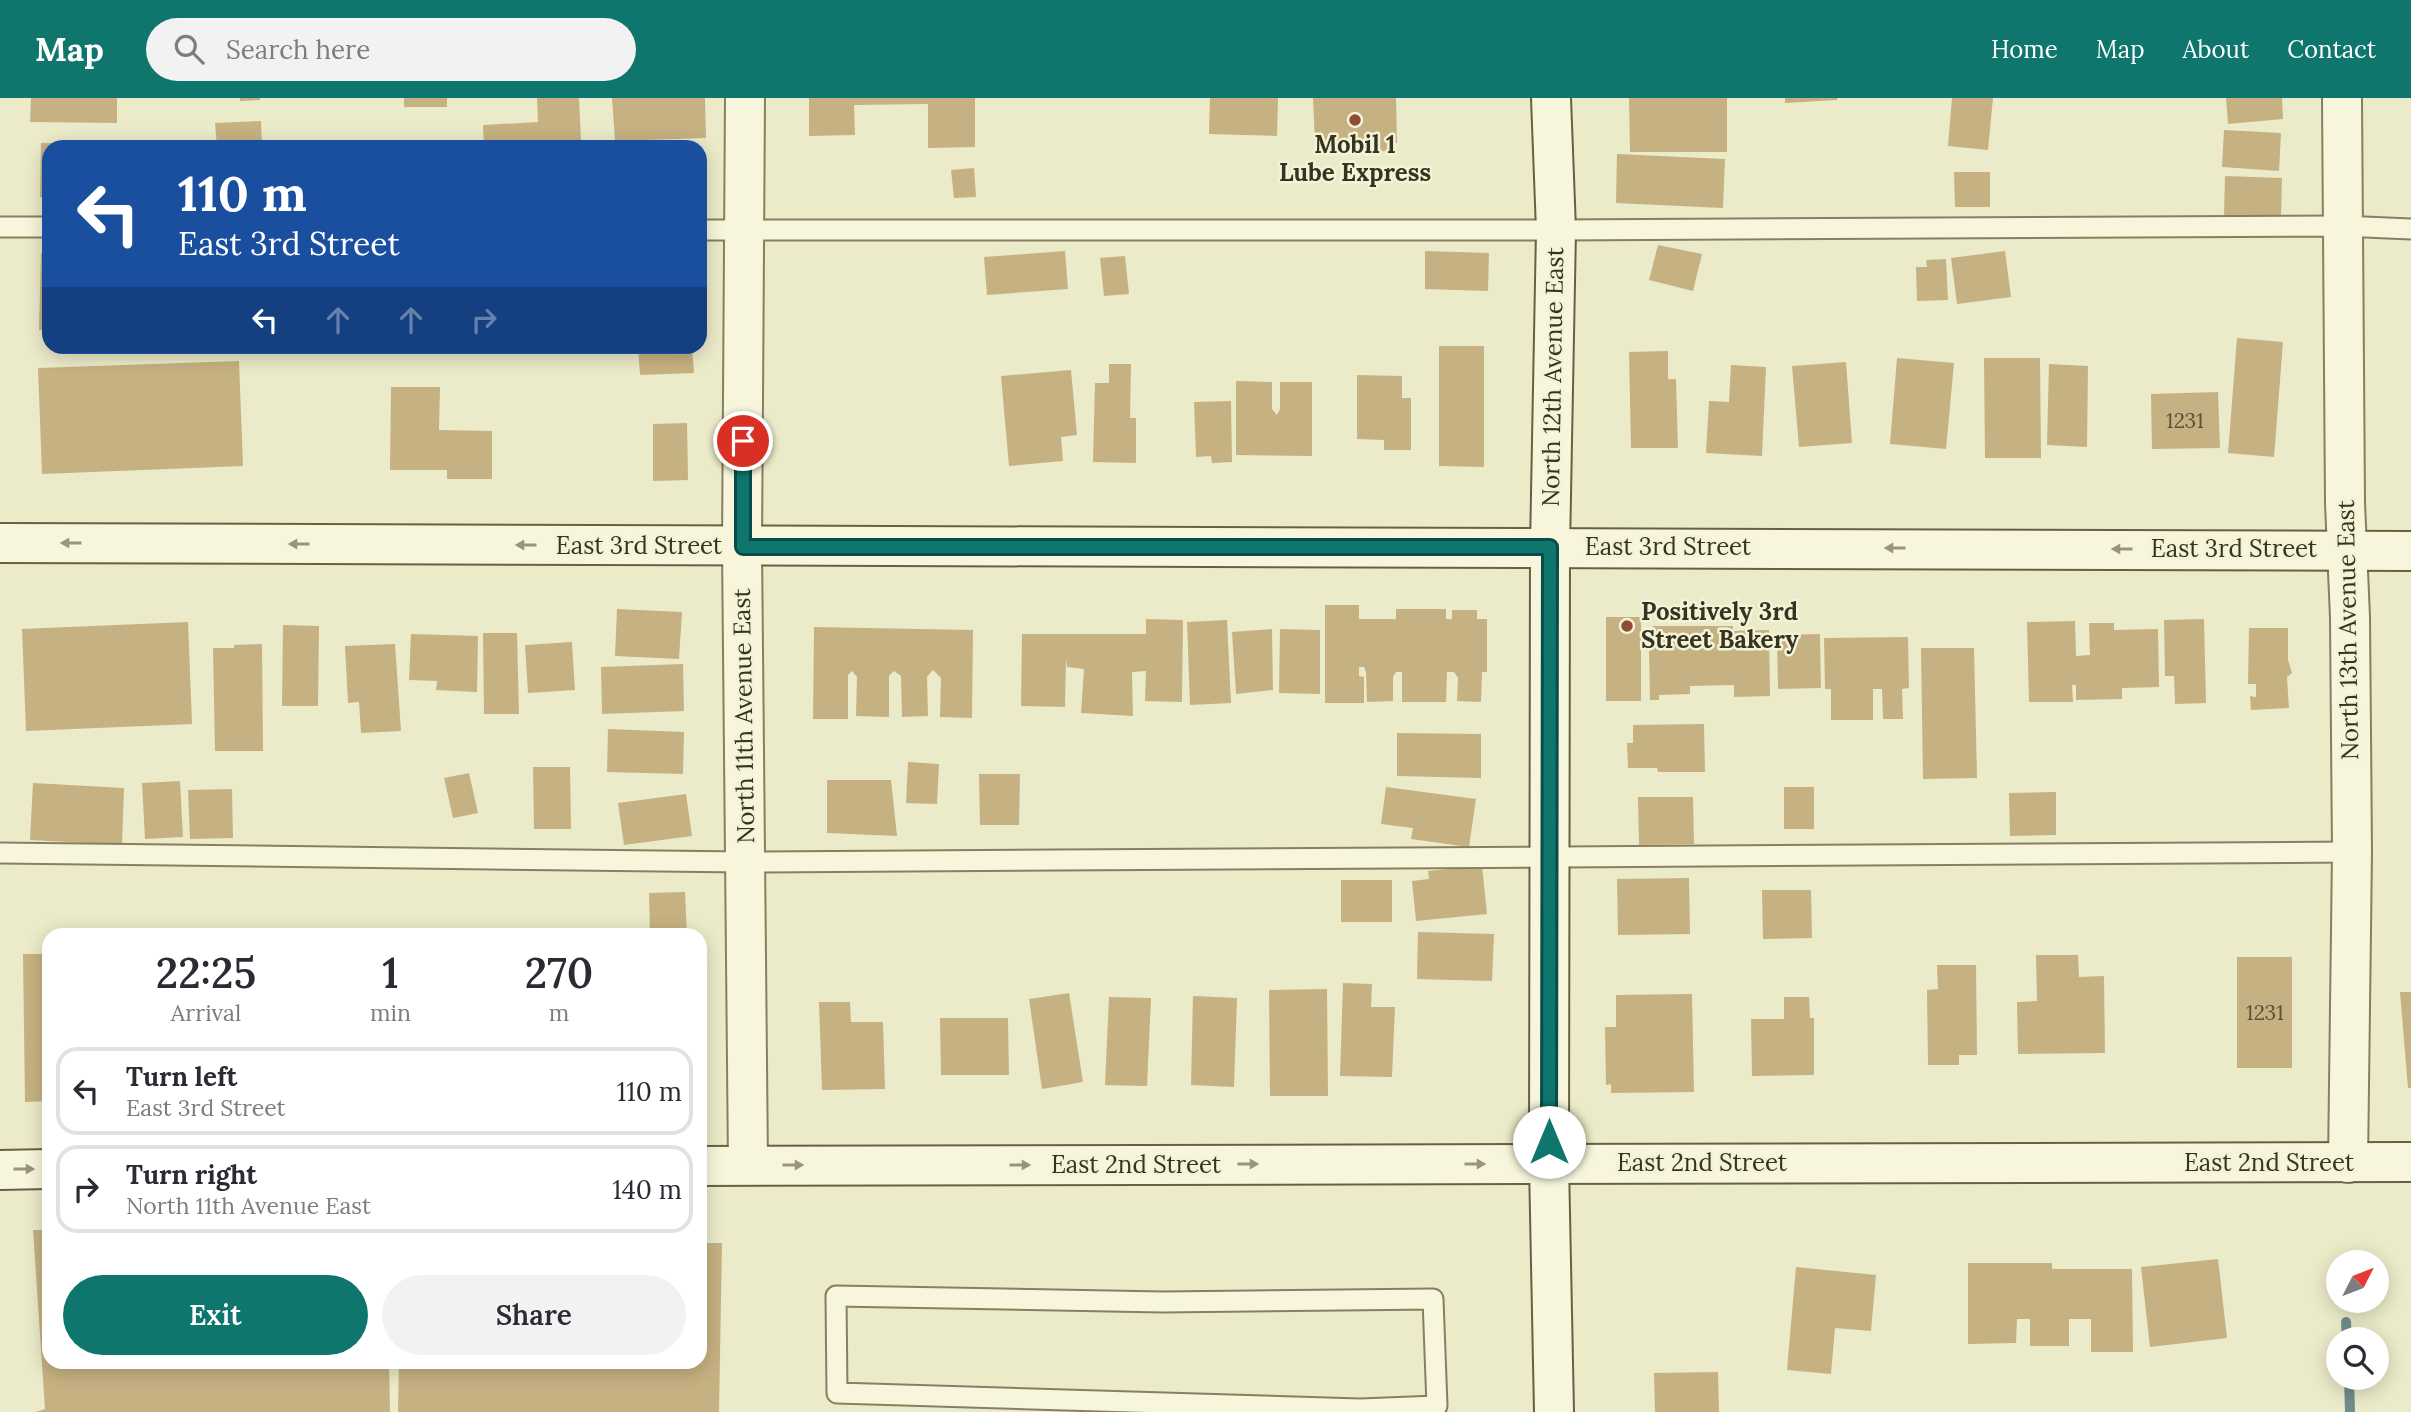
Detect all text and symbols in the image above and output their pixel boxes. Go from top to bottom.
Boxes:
search box [146,18,636,81]
text: Map [35,28,104,70]
icon: search [170,30,208,68]
text: Search here [226,33,370,66]
text: Home [1991,34,2058,65]
text: Map [2096,34,2145,65]
text: About [2183,34,2249,65]
text: Contact [2287,34,2376,65]
marker: Mobil 1 Lube Express [1347,112,1363,128]
place label: Mobil 1 Lube Express [1279,129,1431,188]
text: 110 m [178,162,307,224]
icon: left [63,168,154,259]
text: East 3rd Street [178,223,400,264]
street label: North 12th Avenue East [1535,246,1570,507]
icon: left [246,301,284,339]
icon: ahead [319,301,357,339]
icon: ahead [392,301,430,339]
icon: right [465,301,503,339]
house number: 1231 [2166,407,2204,434]
pin [713,411,773,471]
icon: arrive [724,422,762,460]
street label: North 13th Avenue East [2330,499,2365,760]
street label: East 3rd Street [556,530,723,561]
street label: East 3rd Street [1585,531,1752,562]
street label: East 3rd Street [2151,533,2318,564]
one-way arrow [60,537,82,549]
one-way arrow [287,538,309,550]
one-way arrow [515,539,537,551]
one-way arrow [1884,542,1906,554]
one-way arrow [2111,543,2133,555]
street label: North 11th Avenue East [726,587,761,844]
place label: Positively 3rd Street Bakery [1641,596,1799,655]
marker: Positively 3rd Street Bakery [1619,618,1635,634]
text: 22:25 [156,946,256,1000]
text: 1 [382,946,399,1000]
text: 270 [525,946,593,1000]
text: Arrival [171,998,241,1027]
text: min [370,998,411,1027]
text: m [549,998,569,1027]
house number: 1231 [2246,999,2284,1026]
text: Turn left [126,1060,237,1093]
icon: left [67,1072,105,1110]
text: 110 m [617,1075,682,1108]
text: East 3rd Street [126,1093,285,1122]
position arrow [1512,1105,1586,1179]
street label: East 2nd Street [1617,1147,1788,1178]
street label: East 2nd Street [2184,1147,2355,1178]
street label: East 2nd Street [1051,1149,1222,1180]
text: Turn right [126,1158,257,1191]
one-way arrow [1237,1158,1259,1170]
one-way arrow [1464,1158,1486,1170]
one-way arrow [782,1159,804,1171]
one-way arrow [1009,1159,1031,1171]
one-way arrow [14,1163,36,1175]
icon: right [67,1170,105,1208]
text: 140 m [612,1173,682,1206]
text: North 11th Avenue East [126,1191,371,1220]
north arrow [2326,1250,2389,1312]
map controls [2326,1250,2389,1390]
button: Exit [63,1275,368,1355]
button: Share [382,1275,686,1355]
button: search [2326,1327,2389,1390]

